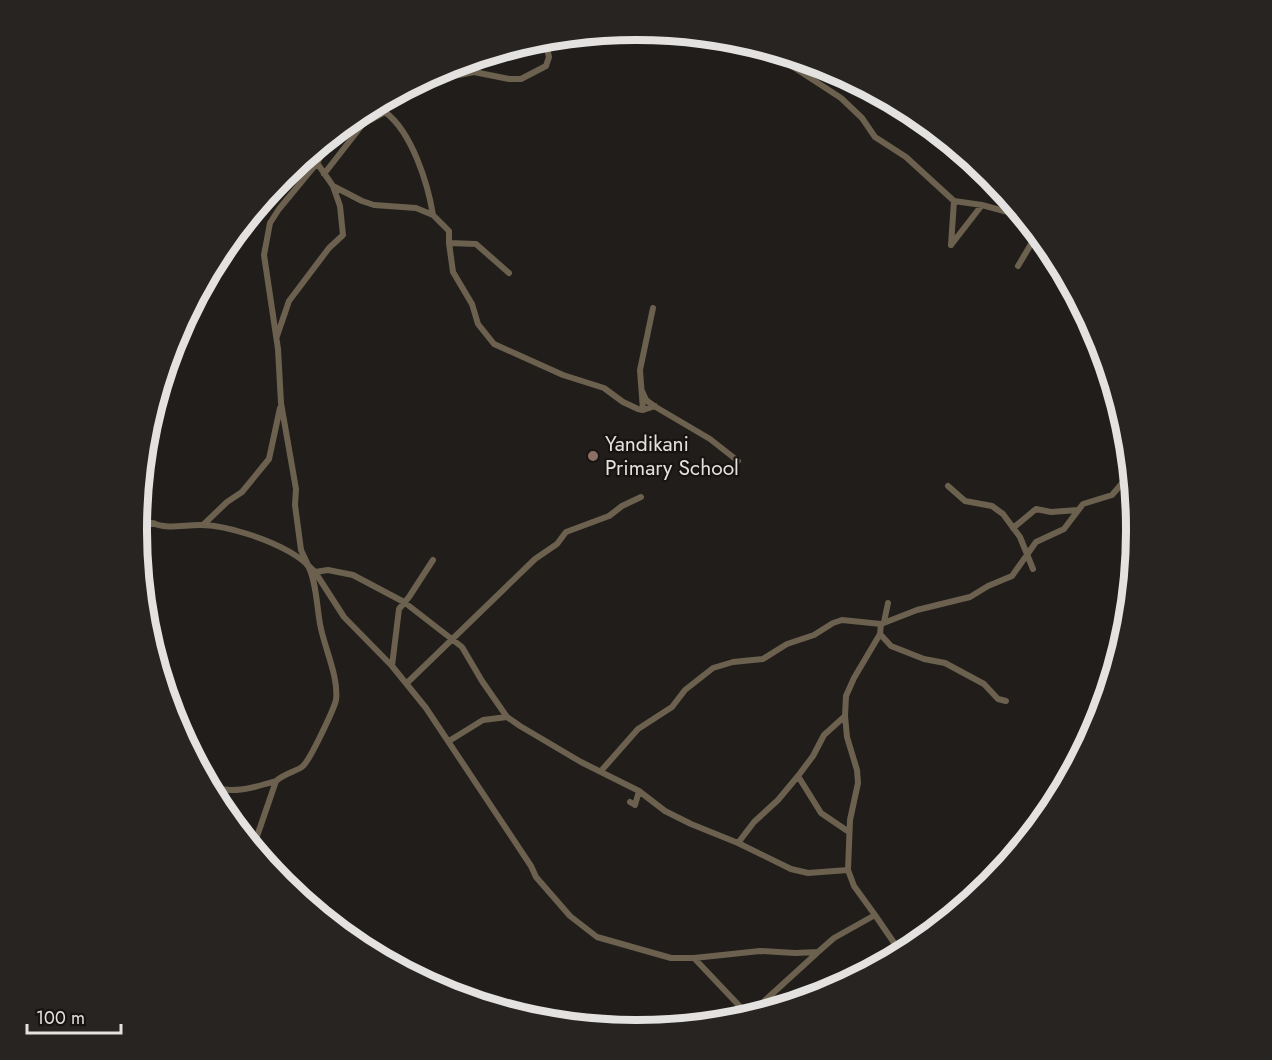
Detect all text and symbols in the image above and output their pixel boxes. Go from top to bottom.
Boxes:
place label: Yandikani Primary School [605,429,739,483]
marker: Yandikani Primary School [586,449,600,463]
scale bar [27,997,122,1035]
text: 100 m [36,1005,85,1031]

